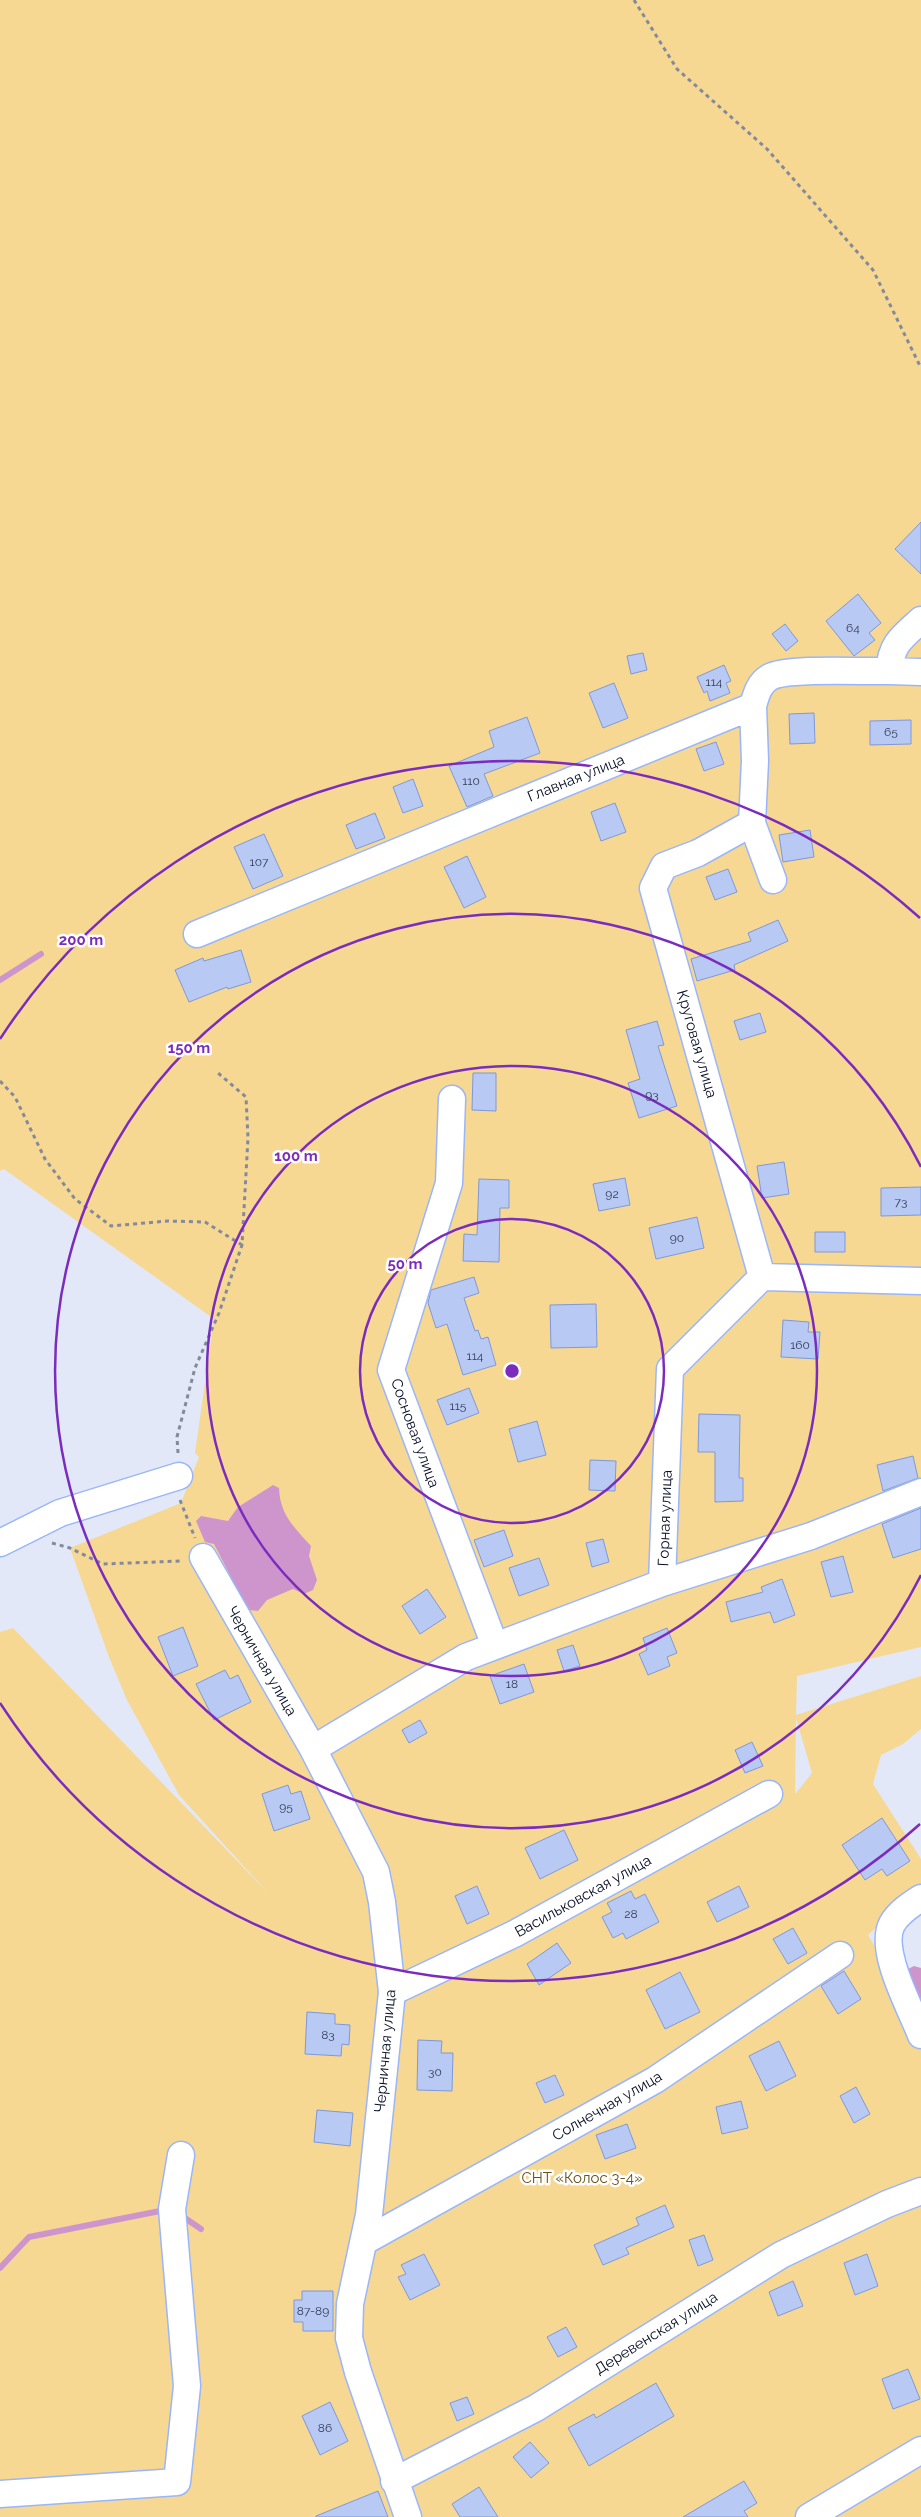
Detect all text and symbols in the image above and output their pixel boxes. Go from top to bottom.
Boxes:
house number: 64 [846,621,860,635]
house number: 114 [706,675,723,689]
house number: 65 [884,725,898,739]
street label: Главная улица [525,750,627,806]
house number: 110 [462,774,480,788]
house number: 107 [250,855,269,869]
text: 200 m [59,931,103,949]
street label: Круговая улица [673,988,721,1100]
text: 150 m [168,1039,210,1057]
house number: 93 [645,1088,659,1102]
text: 100 m [274,1147,318,1165]
house number: 92 [605,1187,619,1201]
house number: 73 [895,1195,907,1209]
house number: 90 [670,1231,684,1245]
text: 50 m [387,1255,423,1273]
house number: 160 [790,1338,810,1352]
house number: 114 [467,1349,484,1363]
centre of rings [503,1362,521,1380]
street label: Сосновая улица [387,1376,443,1490]
house number: 115 [450,1399,467,1413]
street label: Горная улица [654,1469,676,1567]
street label: Черничная улица [223,1603,301,1719]
house number: 18 [506,1677,518,1691]
house number: 95 [279,1800,293,1814]
street label: Васильковская улица [512,1851,654,1941]
house number: 28 [624,1907,638,1921]
street label: Черничная улица [371,1989,399,2113]
house number: 83 [321,2028,335,2042]
house number: 30 [428,2065,442,2079]
street label: Солнечная улица [549,2067,665,2145]
park label: СНТ «Колос 3-4» [521,2169,643,2187]
street label: Деревенская улица [591,2288,721,2378]
house number: 87-89 [297,2304,329,2318]
house number: 86 [318,2421,332,2435]

